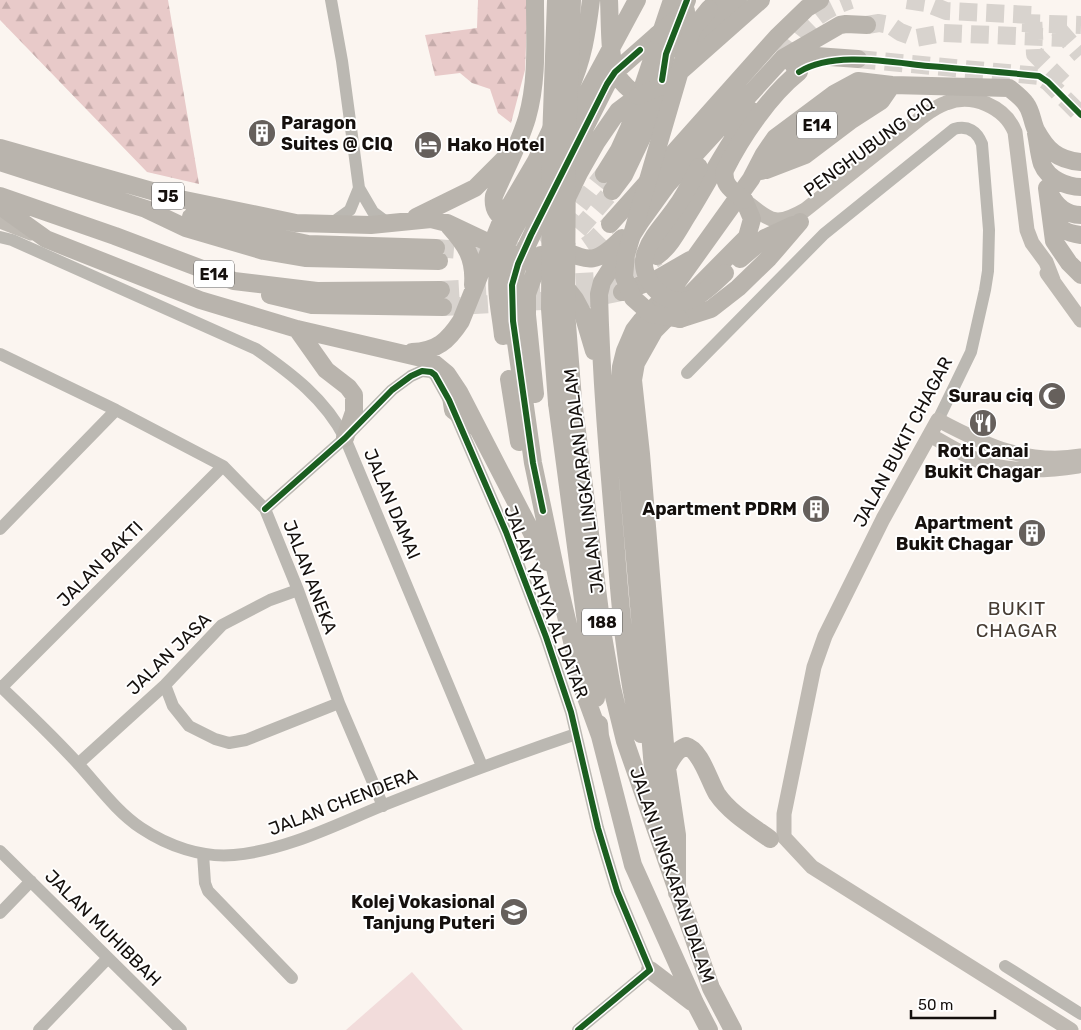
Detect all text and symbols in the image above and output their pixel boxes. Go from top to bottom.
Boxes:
street label: PENGHUBUNG CIQ [800,92,938,202]
place label: Paragon Suites @ CIQ [281,112,393,155]
road number: E14 [797,112,837,138]
building icon: Paragon Suites @ CIQ [247,118,277,148]
hotel icon: Hako Hotel [413,130,443,160]
place label: Hako Hotel [447,134,545,156]
road number: J5 [152,182,184,210]
road number: E14 [194,260,234,288]
street label: JALAN BUKIT CHAGAR [849,353,957,531]
street label: JALAN LINGKARAN DALAM [559,367,609,595]
mosque icon: Surau ciq [1037,381,1067,411]
place label: Surau ciq [948,385,1033,407]
restaurant icon: Roti Canai Bukit Chagar [968,408,998,438]
place label: Roti Canai Bukit Chagar [924,440,1042,483]
street label: JALAN DAMAI [359,445,425,563]
building icon: Apartment PDRM [801,494,831,524]
place label: Apartment PDRM [642,498,797,520]
street label: JALAN YAHYA AL DATAR [499,502,593,702]
place label: Apartment Bukit Chagar [896,512,1013,555]
street label: JALAN BAKTI [52,516,148,612]
street label: JALAN ANEKA [278,517,342,637]
building icon: Apartment Bukit Chagar [1017,518,1047,548]
district label: BUKIT CHAGAR [976,597,1058,642]
street label: JALAN JASA [122,608,216,700]
road number: 188 [582,608,622,636]
street label: JALAN CHENDERA [265,763,421,841]
street label: JALAN LINGKARAN DALAM [625,764,719,986]
street label: JALAN MUHIBBAH [40,865,166,991]
place label: Kolej Vokasional Tanjung Puteri [351,891,495,934]
school or university icon: Kolej Vokasional Tanjung Puteri [499,897,529,927]
scale bar [911,988,995,1020]
text: 50 m [918,996,953,1014]

